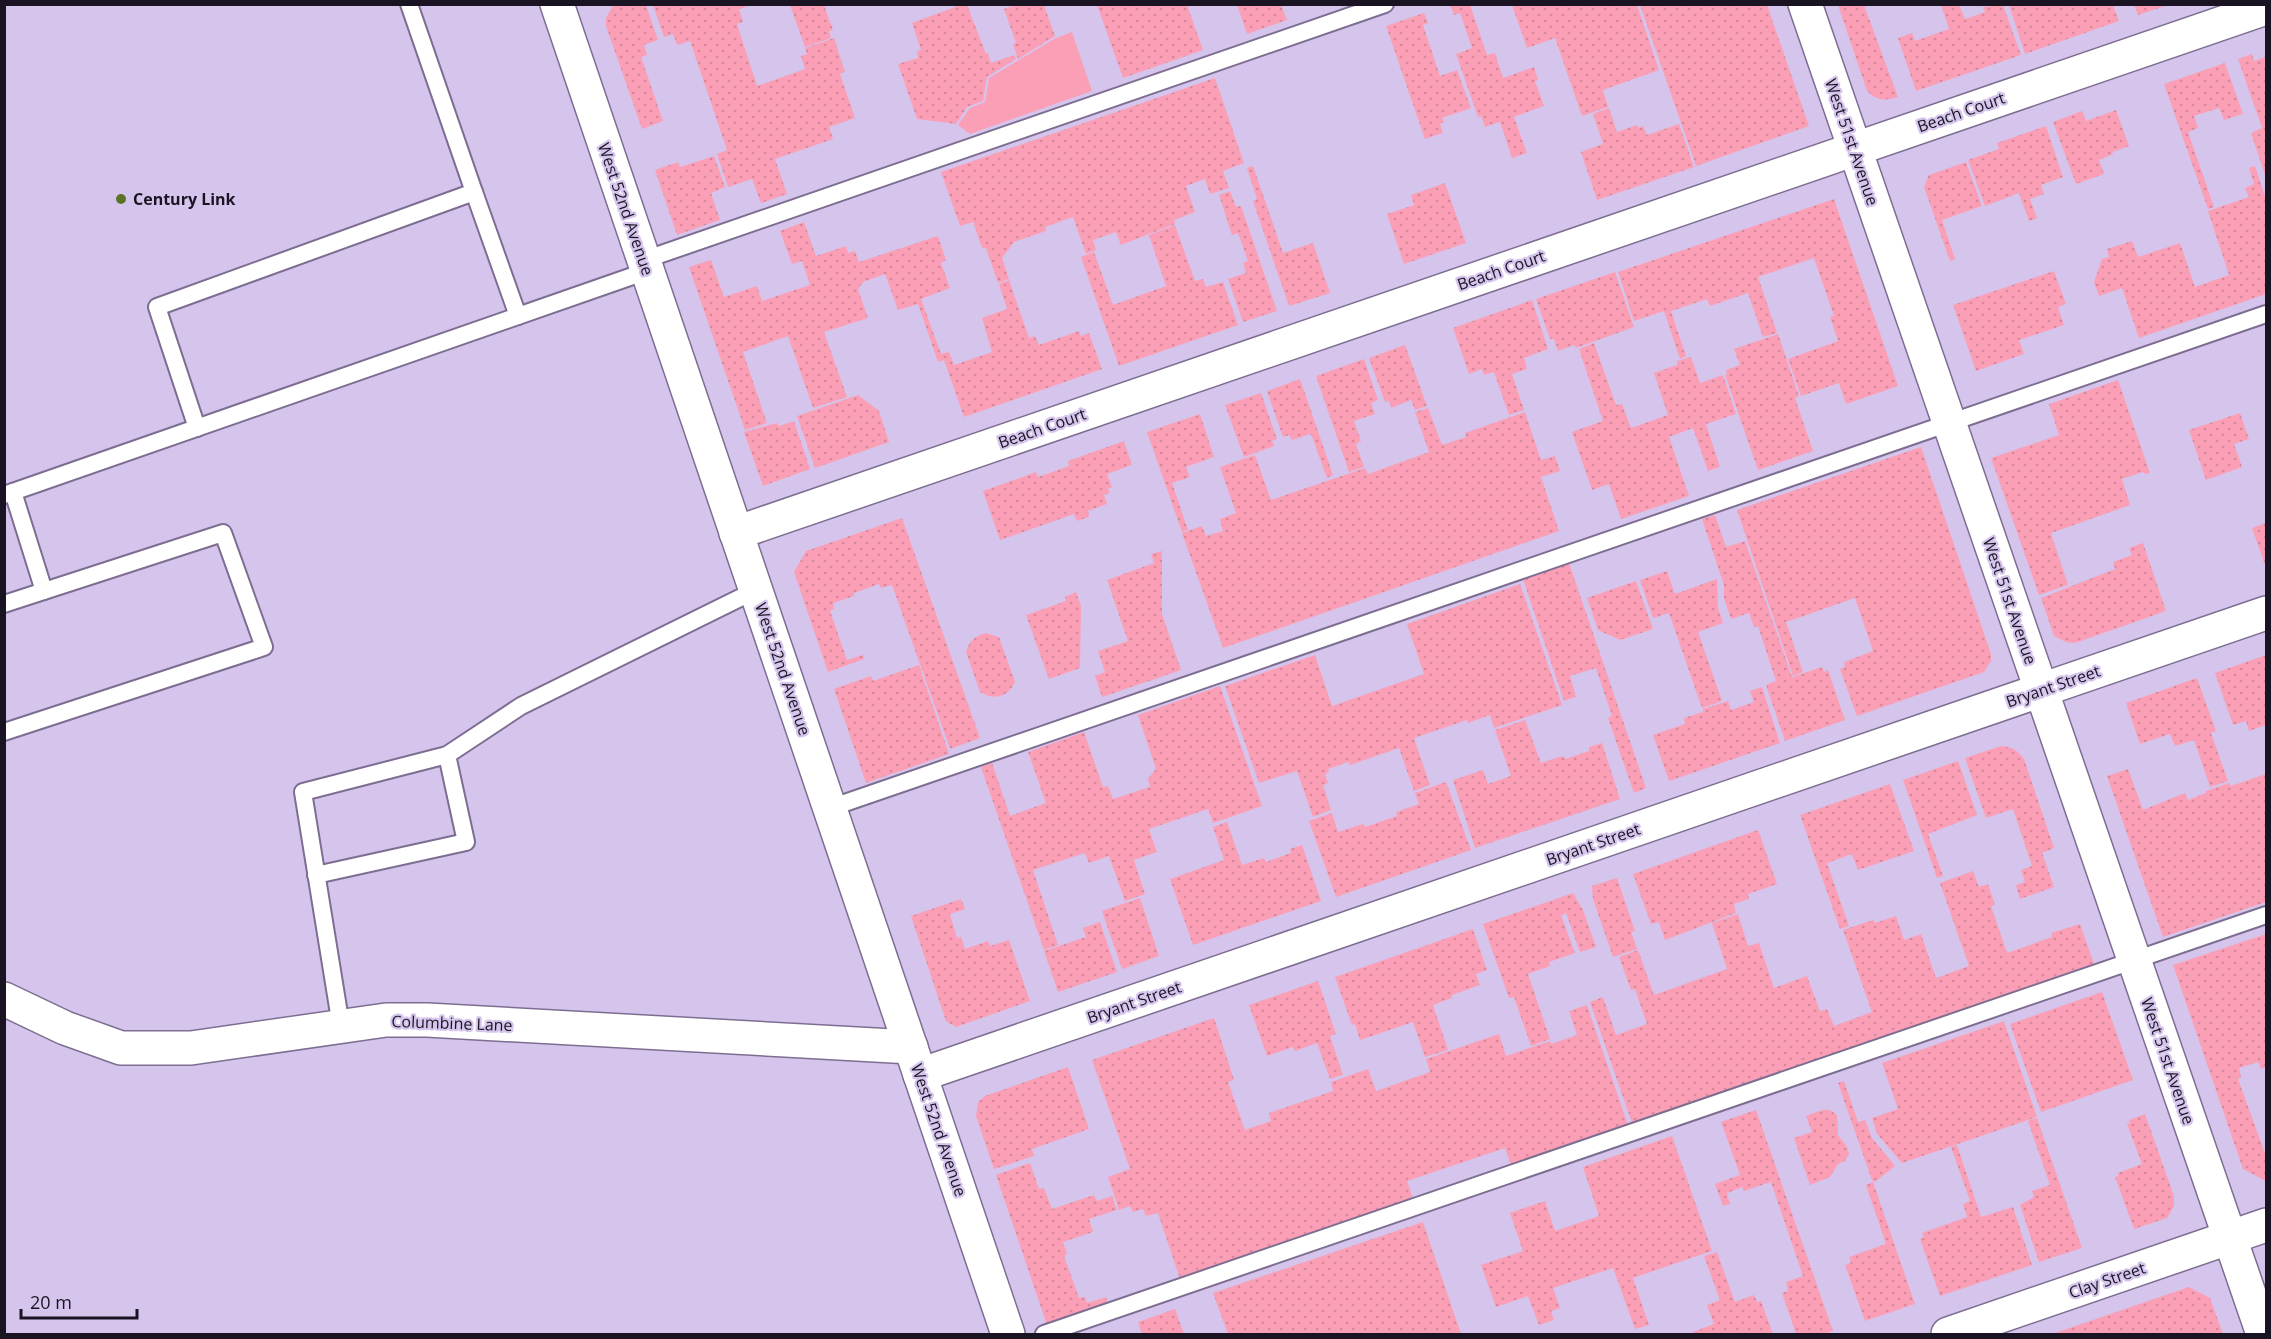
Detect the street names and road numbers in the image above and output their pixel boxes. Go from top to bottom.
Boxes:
street label: West 51st Avenue [1820,76,1884,208]
street label: Beach Court [1914,87,2008,137]
street label: West 52nd Avenue [593,140,659,278]
street label: Beach Court [1454,245,1548,295]
street label: Beach Court [995,403,1089,453]
street label: West 51st Avenue [1978,535,2042,667]
street label: West 52nd Avenue [750,600,816,738]
street label: Bryant Street [2003,660,2103,712]
street label: Bryant Street [1543,818,1643,870]
street label: Bryant Street [1084,976,1184,1028]
street label: West 51st Avenue [2136,995,2200,1127]
street label: Columbine Lane [391,1010,513,1036]
street label: West 52nd Avenue [906,1061,972,1199]
street label: Clay Street [2066,1257,2149,1303]

